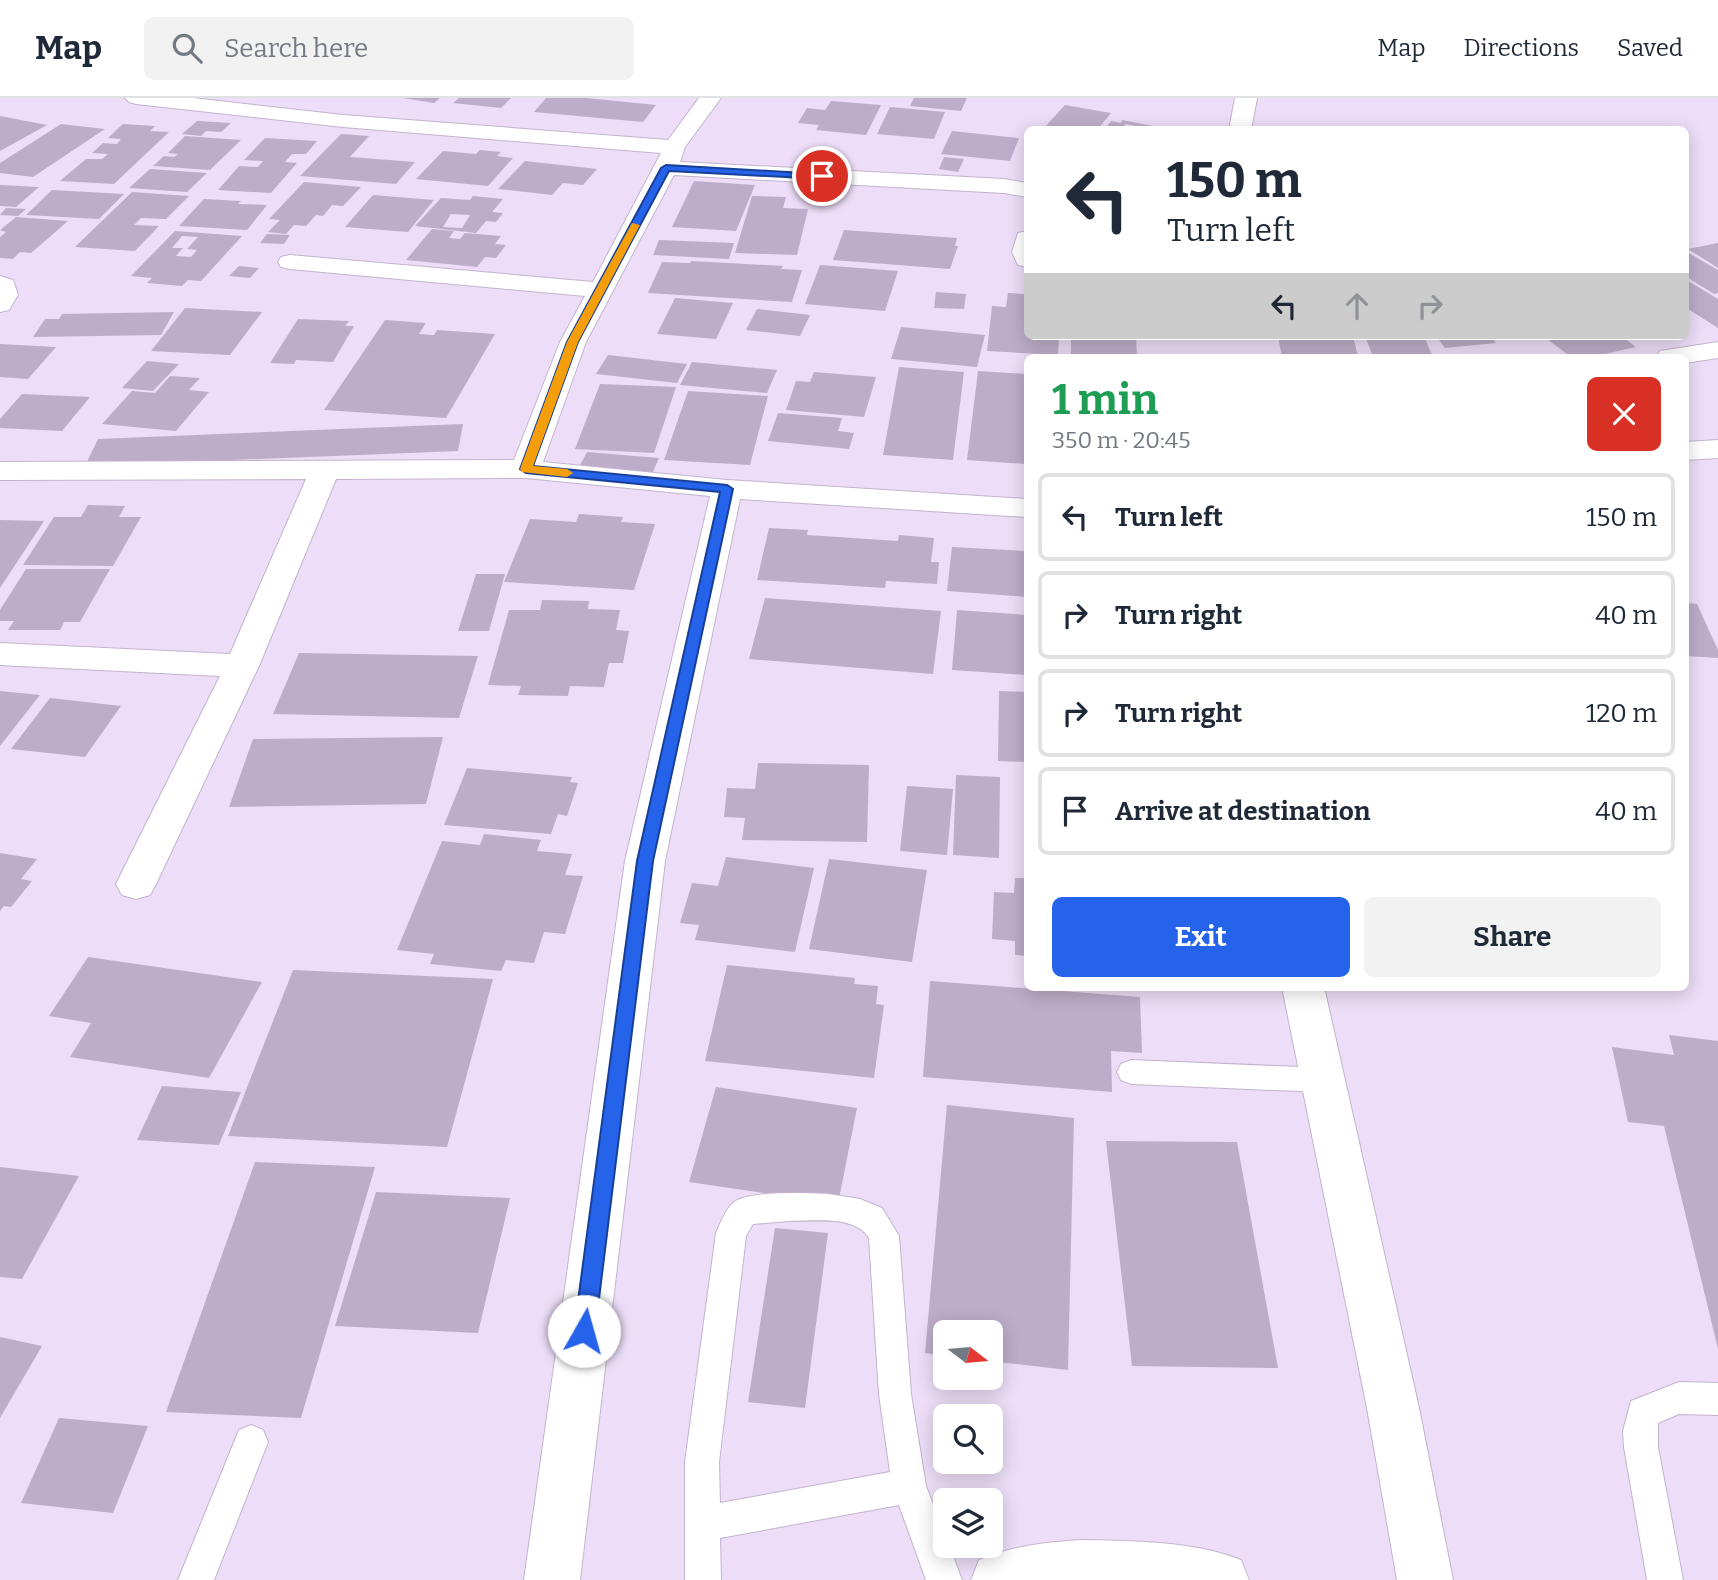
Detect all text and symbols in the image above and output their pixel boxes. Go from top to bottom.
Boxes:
search box [144,17,634,80]
text: Map [35,28,102,68]
icon: search [168,29,206,67]
text: Search here [224,33,368,64]
text: Map [1377,34,1426,62]
text: Directions [1464,34,1579,62]
text: Saved [1617,34,1683,62]
pin [792,146,852,206]
text: 150 m [1167,151,1302,210]
icon: left [1052,154,1143,245]
icon: arrive [803,157,841,195]
text: Turn left [1167,211,1295,249]
icon: left [1265,287,1303,325]
icon: ahead [1338,287,1376,325]
icon: right [1411,287,1449,325]
text: 1 min [1052,375,1158,425]
button: close [1587,377,1661,451]
text: 350 m · 20:45 [1052,426,1191,454]
icon: left [1056,498,1094,536]
text: Turn left [1115,502,1223,533]
text: 150 m [1586,502,1657,533]
icon: right [1056,596,1094,634]
text: Turn right [1115,600,1242,631]
text: 40 m [1595,600,1657,631]
icon: right [1056,694,1094,732]
text: Turn right [1115,698,1242,729]
text: 120 m [1586,698,1657,729]
icon: arrive [1056,792,1094,830]
text: Arrive at destination [1115,796,1370,827]
text: 40 m [1595,796,1657,827]
button: Exit [1052,897,1350,977]
button: Share [1364,897,1661,977]
position arrow [547,1294,621,1368]
north arrow [933,1320,1003,1390]
map controls [933,1320,1003,1558]
button: search [933,1404,1003,1474]
button: layers [933,1488,1003,1558]

